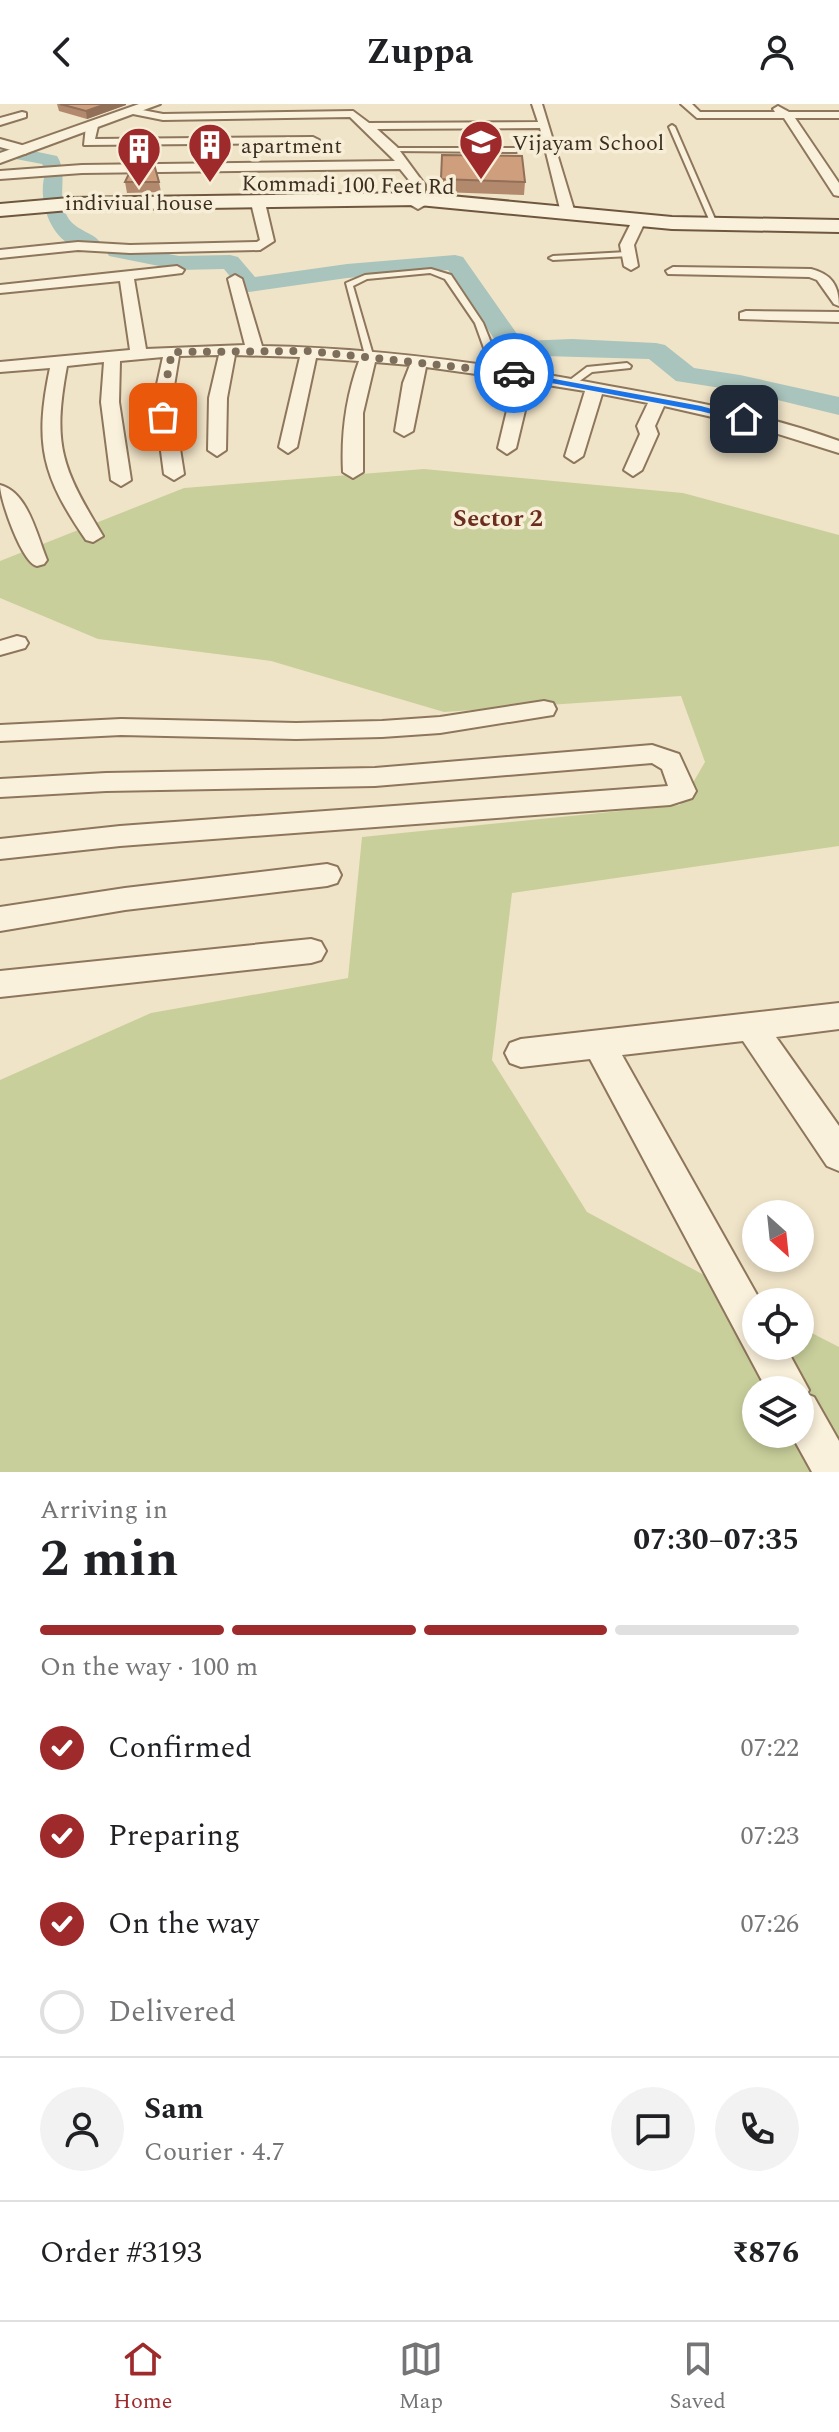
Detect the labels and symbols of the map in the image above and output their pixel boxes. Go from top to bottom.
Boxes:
school or university icon: Vijayam School [457,118,505,181]
building icon: apartment [186,121,234,184]
building icon: indiviual house [115,125,163,188]
place label: Vijayam School [512,127,664,160]
place label: apartment [241,130,342,163]
street label: Kommadi 100 Feet Rd [241,167,455,204]
place label: indiviual house [65,187,213,220]
courier [474,333,554,413]
pin [129,383,197,451]
pin [710,385,778,453]
district label: Sector 2 [453,501,543,537]
north arrow [742,1200,814,1272]

